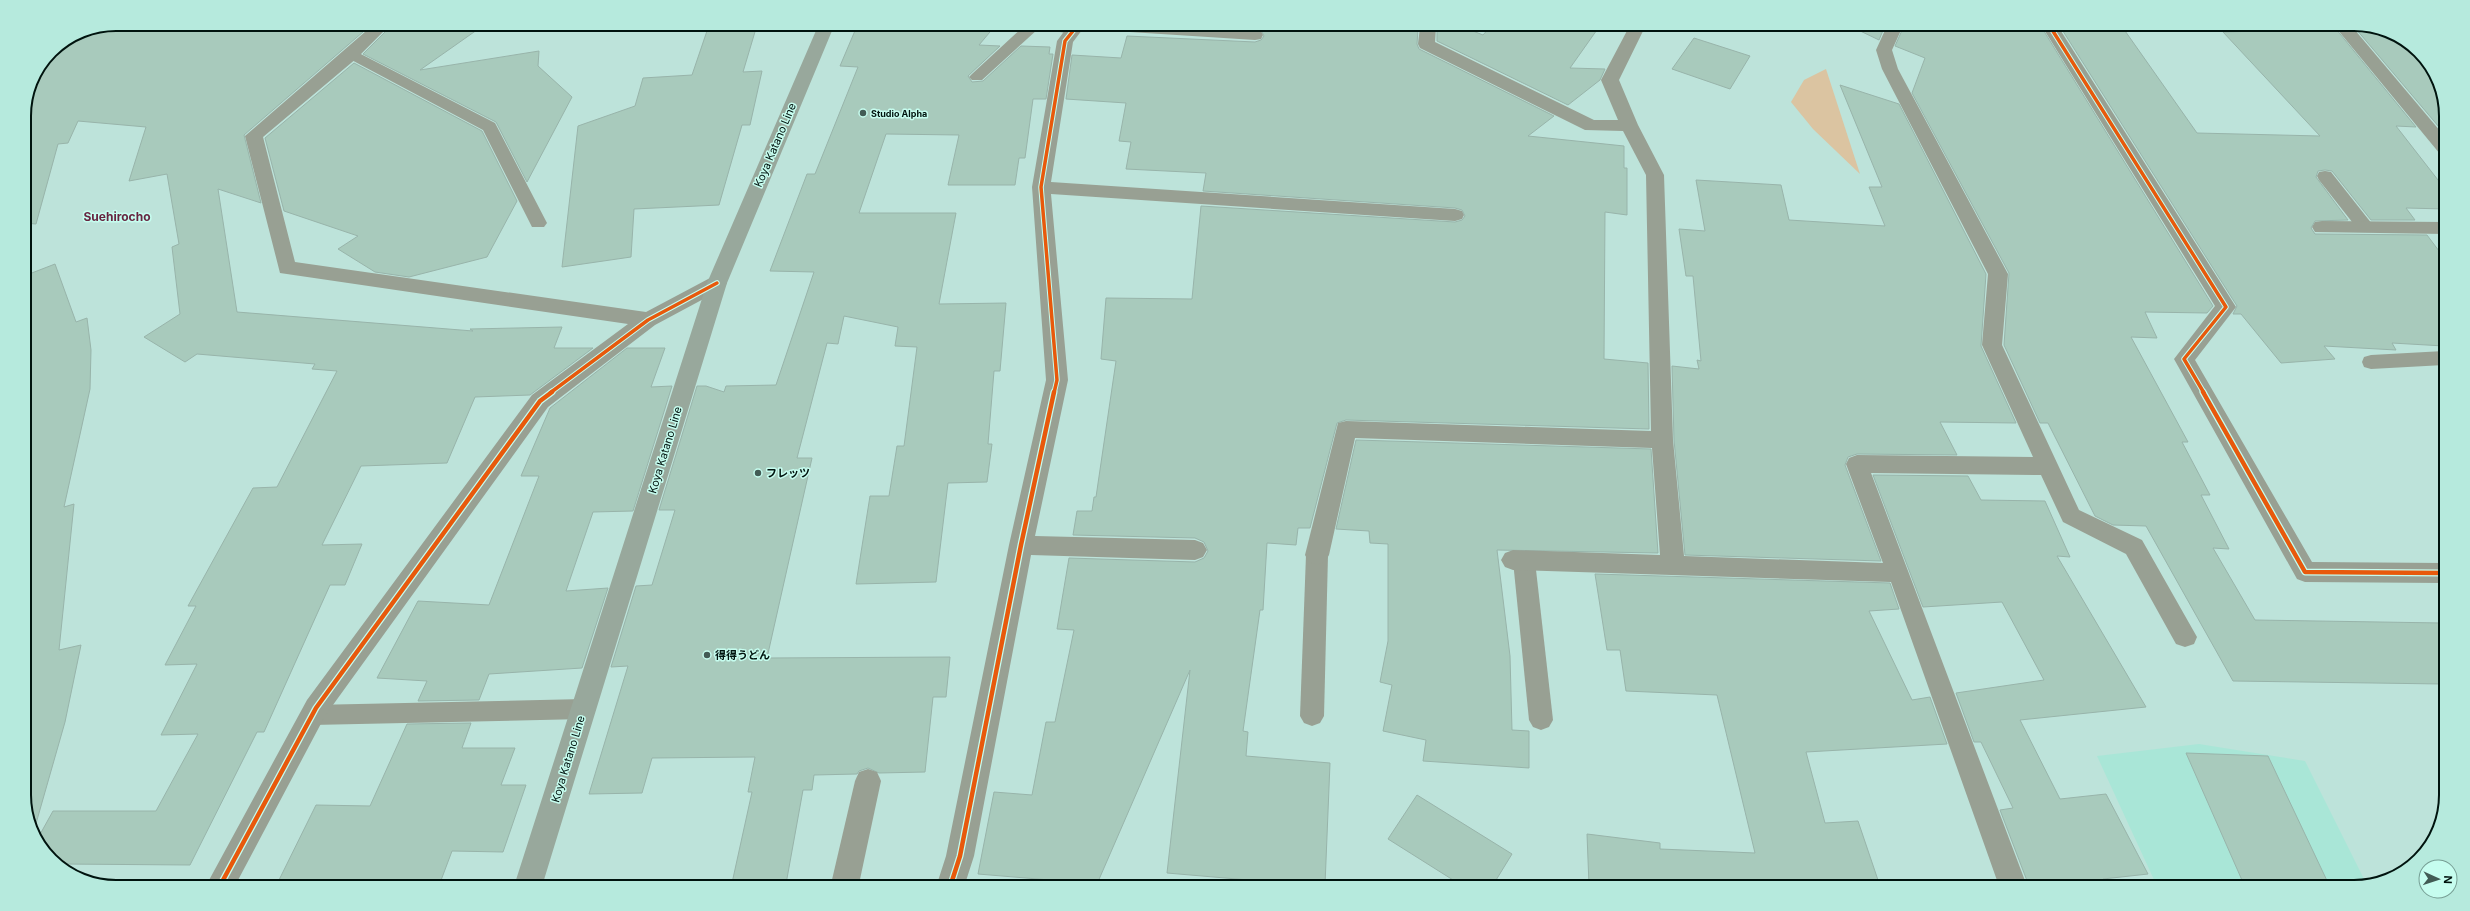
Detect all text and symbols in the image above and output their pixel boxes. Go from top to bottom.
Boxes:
street label: Koya Katano Line [751,101,799,189]
marker: Studio Alpha [858,108,868,118]
place label: Studio Alpha [871,108,927,119]
district label: Suehirocho [83,209,151,224]
street label: Koya Katano Line [645,405,685,495]
place label: フレッツ [766,466,810,480]
marker: フレッツ [753,468,763,478]
place label: 得得うどん [715,648,770,662]
marker: 得得うどん [702,650,712,660]
street label: Koya Katano Line [548,714,588,804]
north arrow [2418,859,2458,899]
text: N [2441,875,2455,884]

